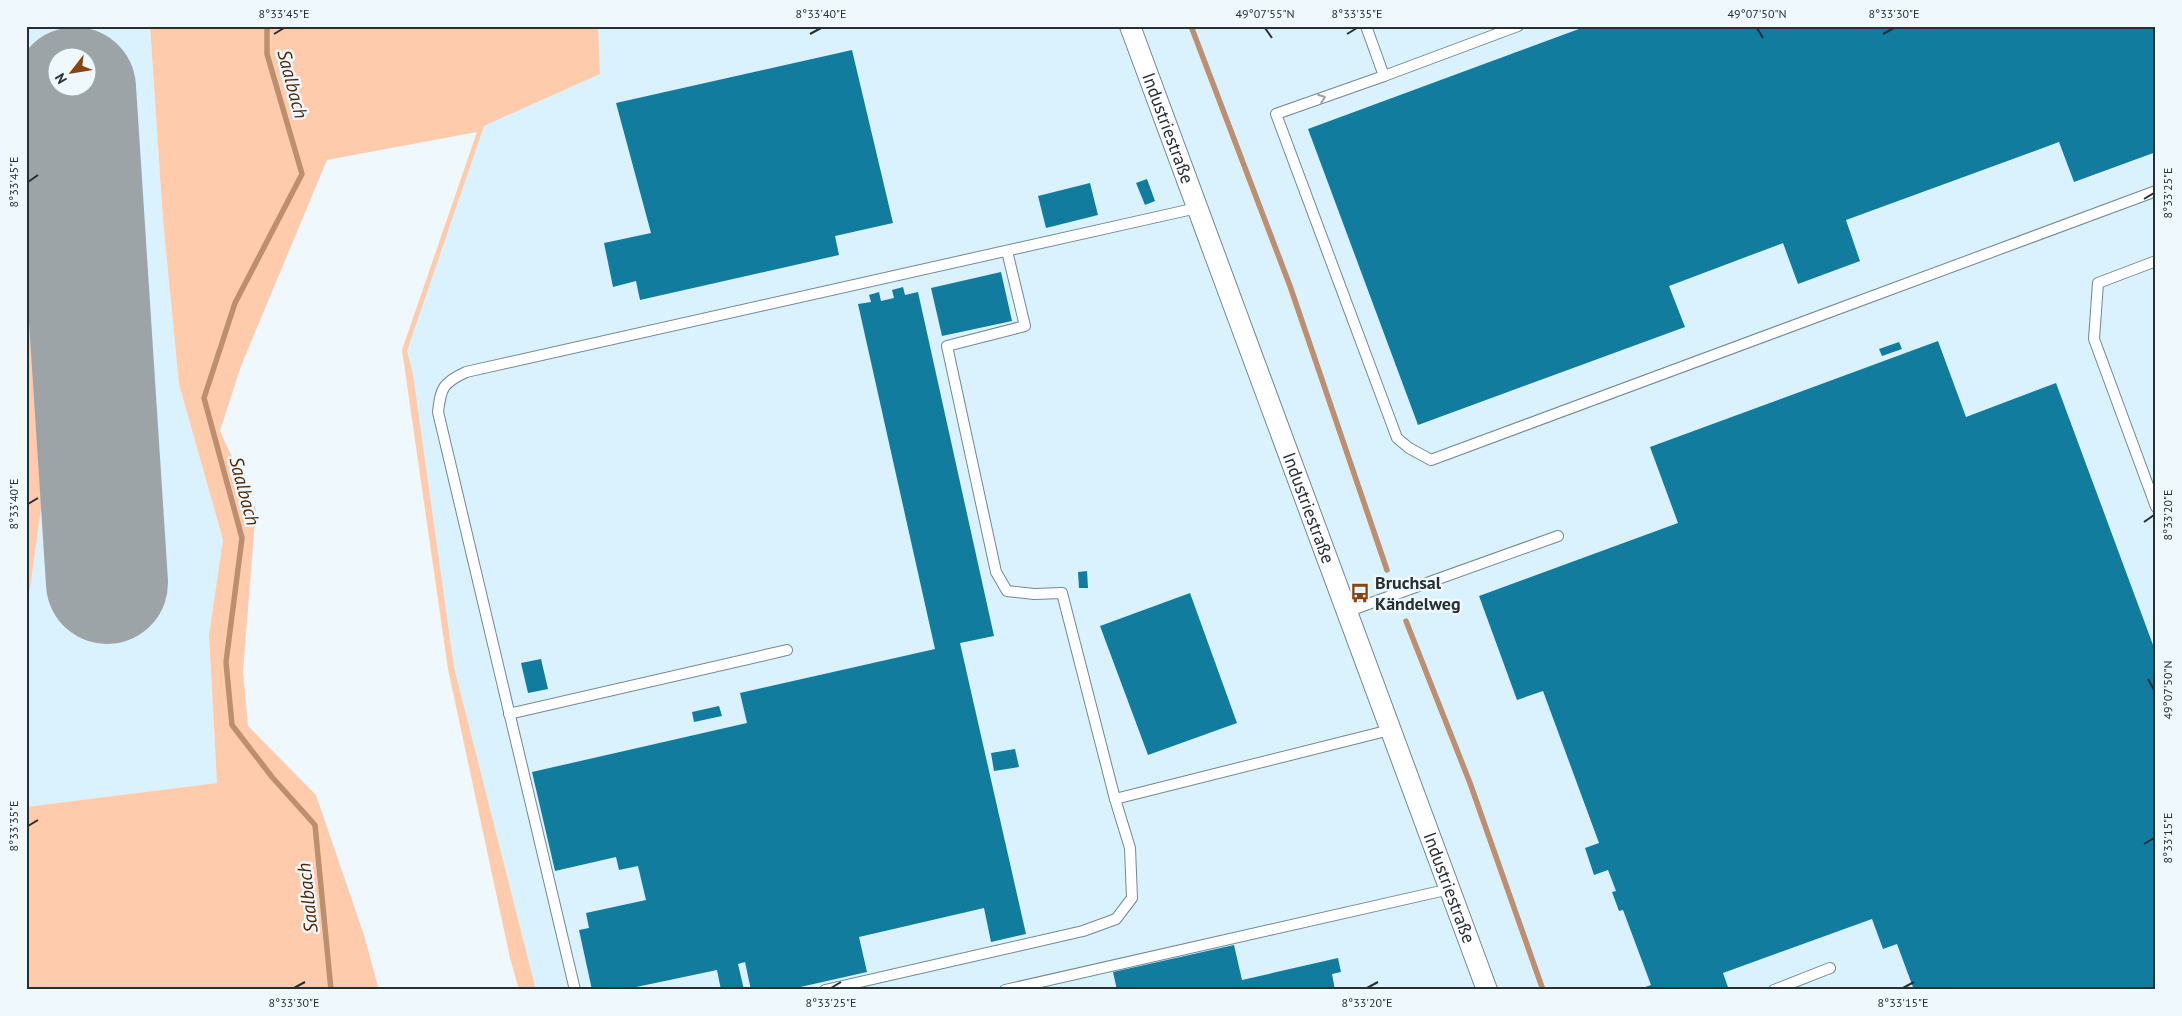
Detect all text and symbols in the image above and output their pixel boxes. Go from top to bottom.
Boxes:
text: 8°33'45"E [259,6,309,21]
text: 8°33'40"E [796,6,846,21]
text: 49°07'55"N [1235,6,1295,21]
text: 8°33'35"E [1332,6,1382,21]
text: 49°07'50"N [1727,6,1787,21]
text: 8°33'30"E [1869,6,1919,21]
water label: Saalbach [272,47,314,121]
north arrow [48,48,98,98]
street label: Industriestraße [1137,69,1199,187]
text: N [51,70,71,87]
one-way arrow [1317,94,1326,104]
text: 8°33'45"E [6,157,21,207]
text: 8°33'25"E [2160,168,2175,218]
street label: Industriestraße [1278,449,1340,567]
water label: Saalbach [224,454,266,528]
text: 8°33'40"E [6,479,21,529]
text: 8°33'20"E [2160,490,2175,540]
place label: Bruchsal Kändelweg [1375,571,1461,615]
bus stop icon: Bruchsal Kändelweg [1349,582,1371,604]
text: 49°07'50"N [2160,660,2175,720]
text: 8°33'35"E [6,801,21,851]
text: 8°33'15"E [2160,813,2175,863]
street label: Industriestraße [1419,829,1481,946]
water label: Saalbach [291,862,323,934]
text: 8°33'30"E [269,995,319,1010]
text: 8°33'25"E [806,995,856,1010]
text: 8°33'20"E [1342,995,1392,1010]
text: 8°33'15"E [1878,995,1928,1010]

